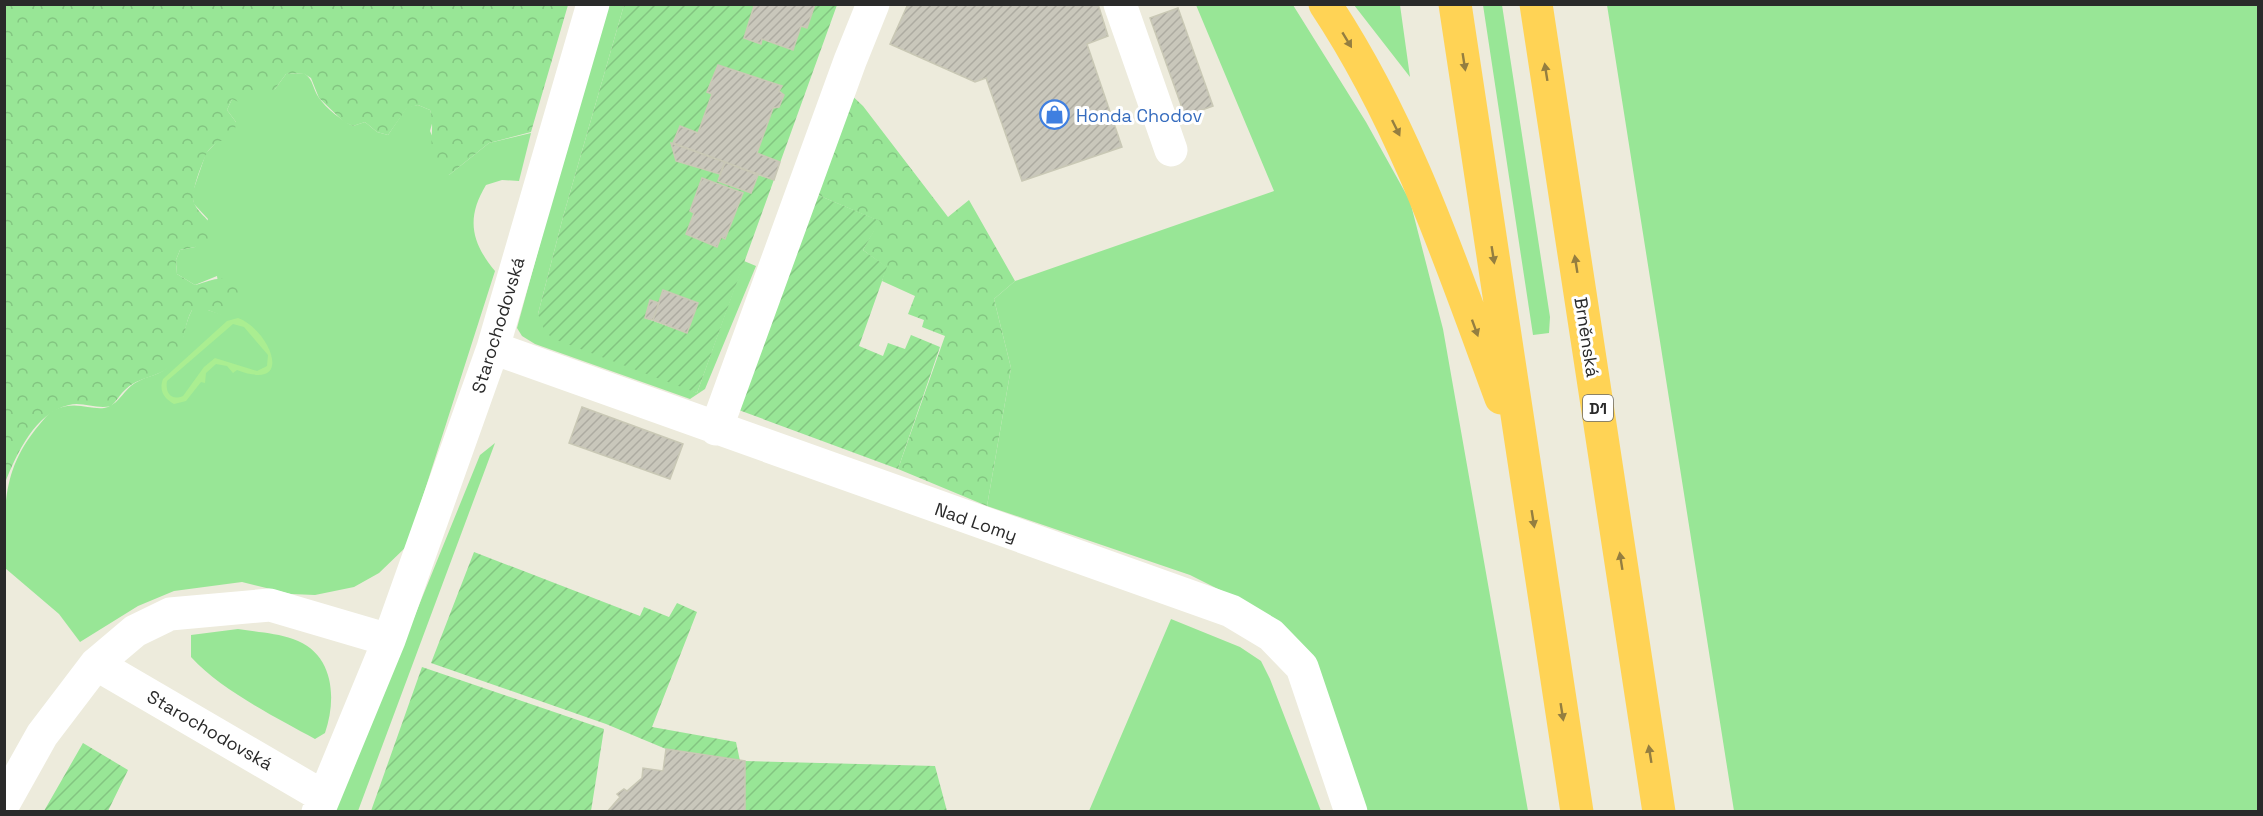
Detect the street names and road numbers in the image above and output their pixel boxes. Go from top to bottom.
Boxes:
street label: Starochodovská [466,254,530,396]
street label: Brněnská [1569,295,1605,379]
road number: D1 [1583,395,1613,421]
street label: Nad Lomy [932,497,1020,547]
street label: Starochodovská [143,685,277,775]

